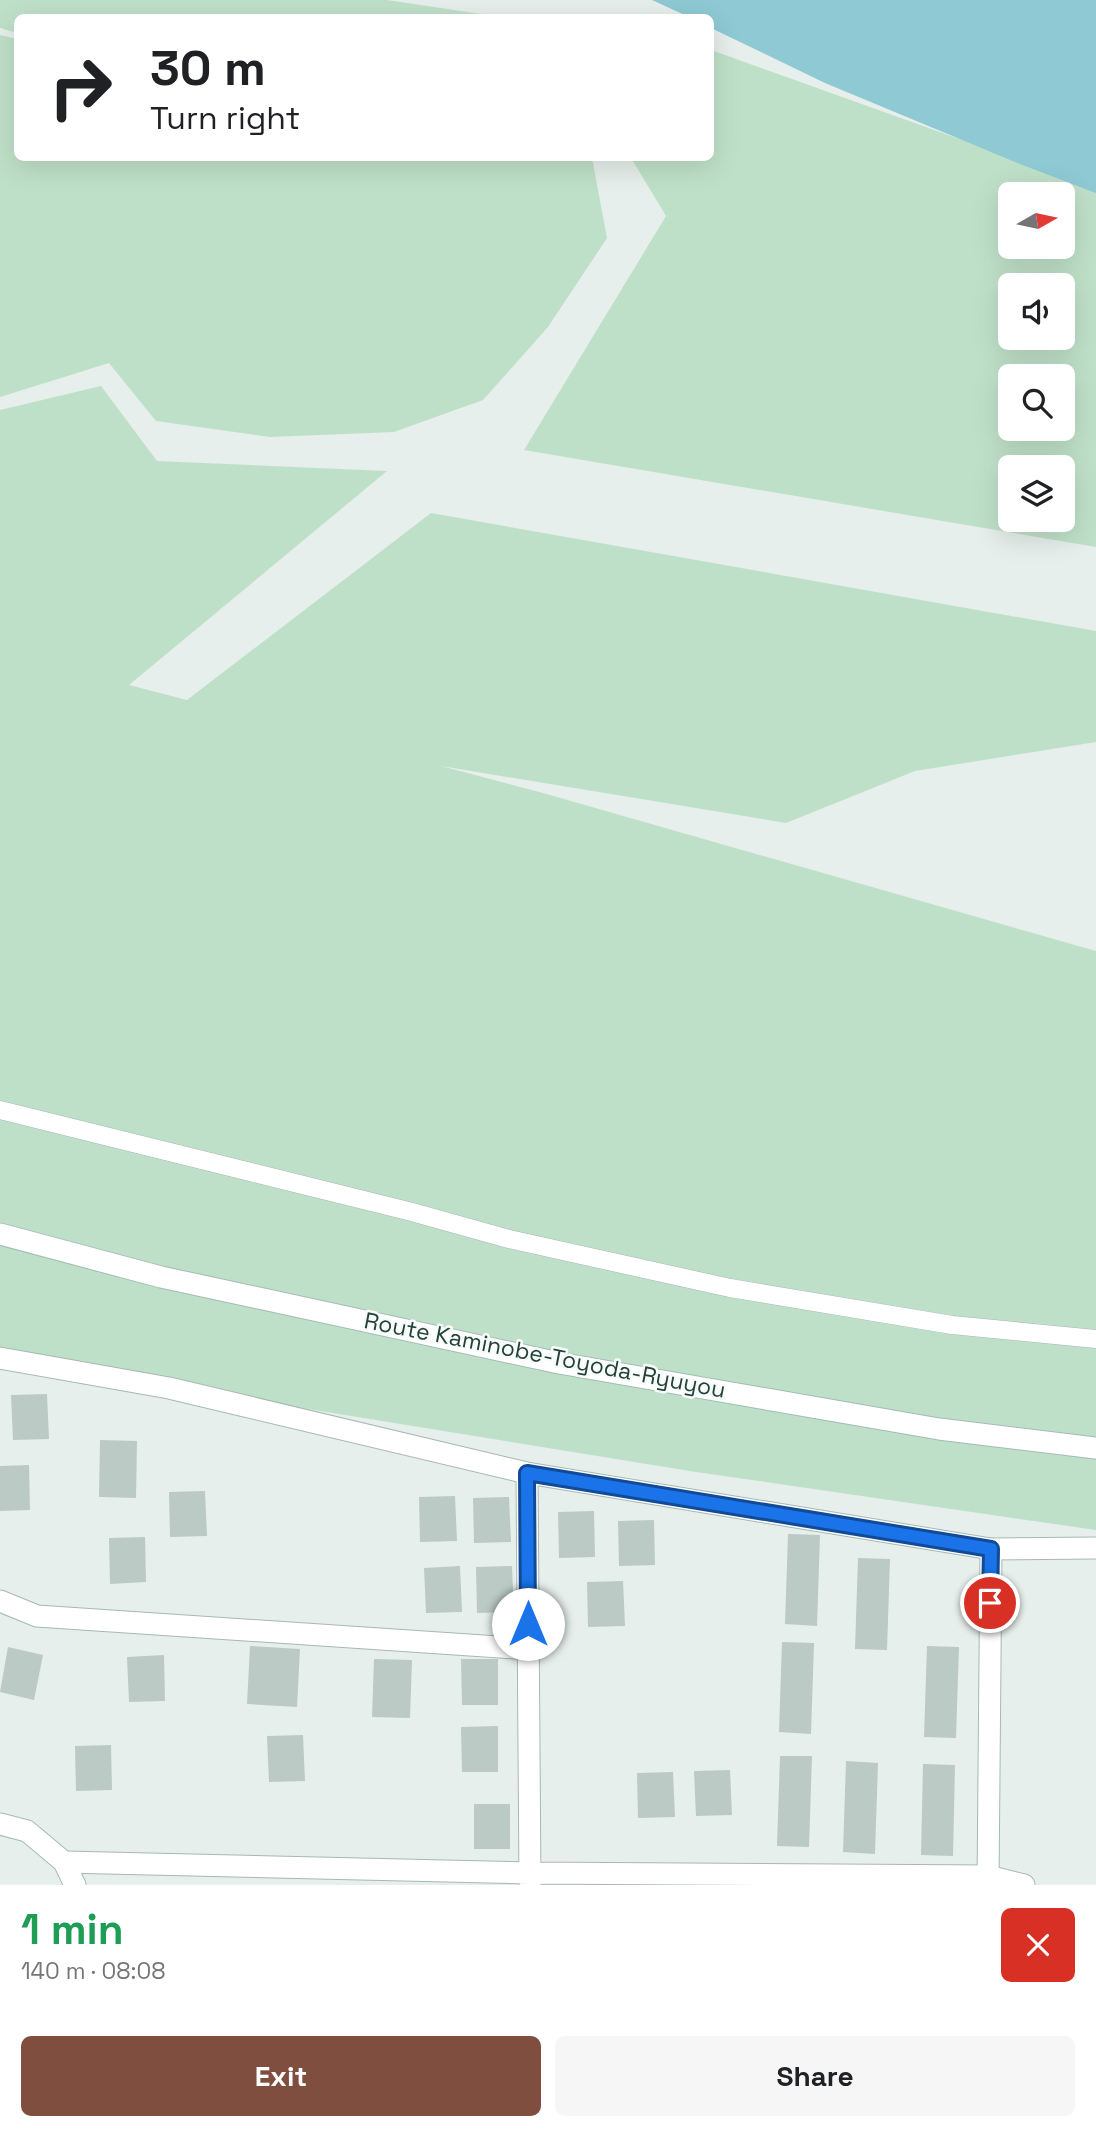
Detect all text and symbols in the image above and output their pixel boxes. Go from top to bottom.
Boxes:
text: 30 m [150,37,266,99]
icon: right [35,42,126,133]
text: Turn right [150,98,300,138]
north arrow [998,182,1074,259]
map controls [998,182,1075,532]
button: sound [998,273,1075,350]
button: search [998,364,1075,441]
button: layers [998,455,1075,532]
street label: Route Kaminobe-Toyoda-Ryuyou [362,1305,728,1405]
pin [960,1573,1020,1633]
icon: arrive [971,1584,1009,1622]
position arrow [491,1587,565,1661]
text: 1 min [21,1903,124,1956]
button: close [1001,1908,1075,1982]
text: 140 m · 08:08 [21,1956,166,1986]
button: Exit [21,2036,541,2116]
button: Share [555,2036,1075,2116]

